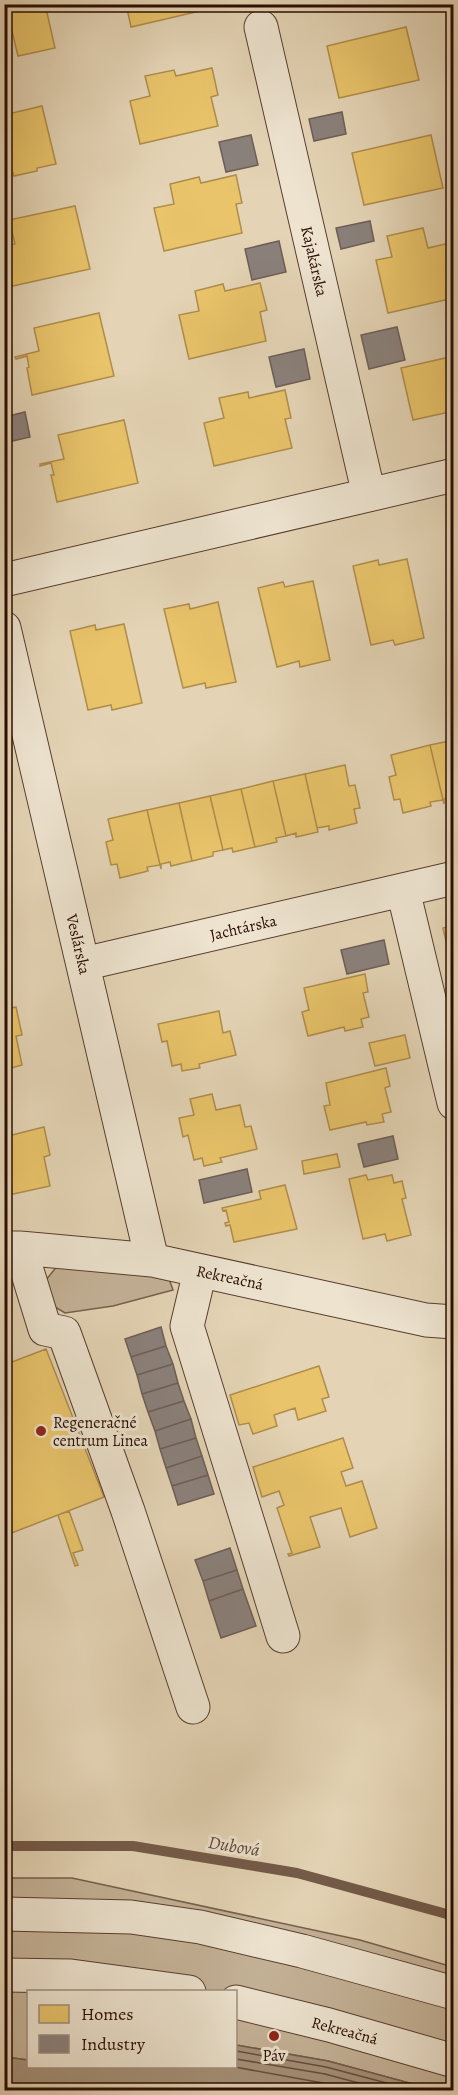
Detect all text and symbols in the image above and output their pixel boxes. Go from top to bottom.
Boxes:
street label: Kajakárska [295,224,333,299]
street label: Jachtárska [208,909,279,946]
street label: Veslárska [60,911,96,977]
street label: Rekreačná [194,1260,266,1296]
place label: Regeneračné centrum Linea [53,1412,149,1452]
marker: Regeneračné centrum Linea [34,1424,48,1438]
water label: Dubová [206,1830,262,1862]
legend [27,1990,237,2068]
text: Homes [81,2002,133,2026]
street label: Rekreačná [309,2012,381,2051]
marker: Páv [267,2029,281,2043]
text: Industry [81,2032,146,2056]
place label: Páv [263,2045,286,2067]

